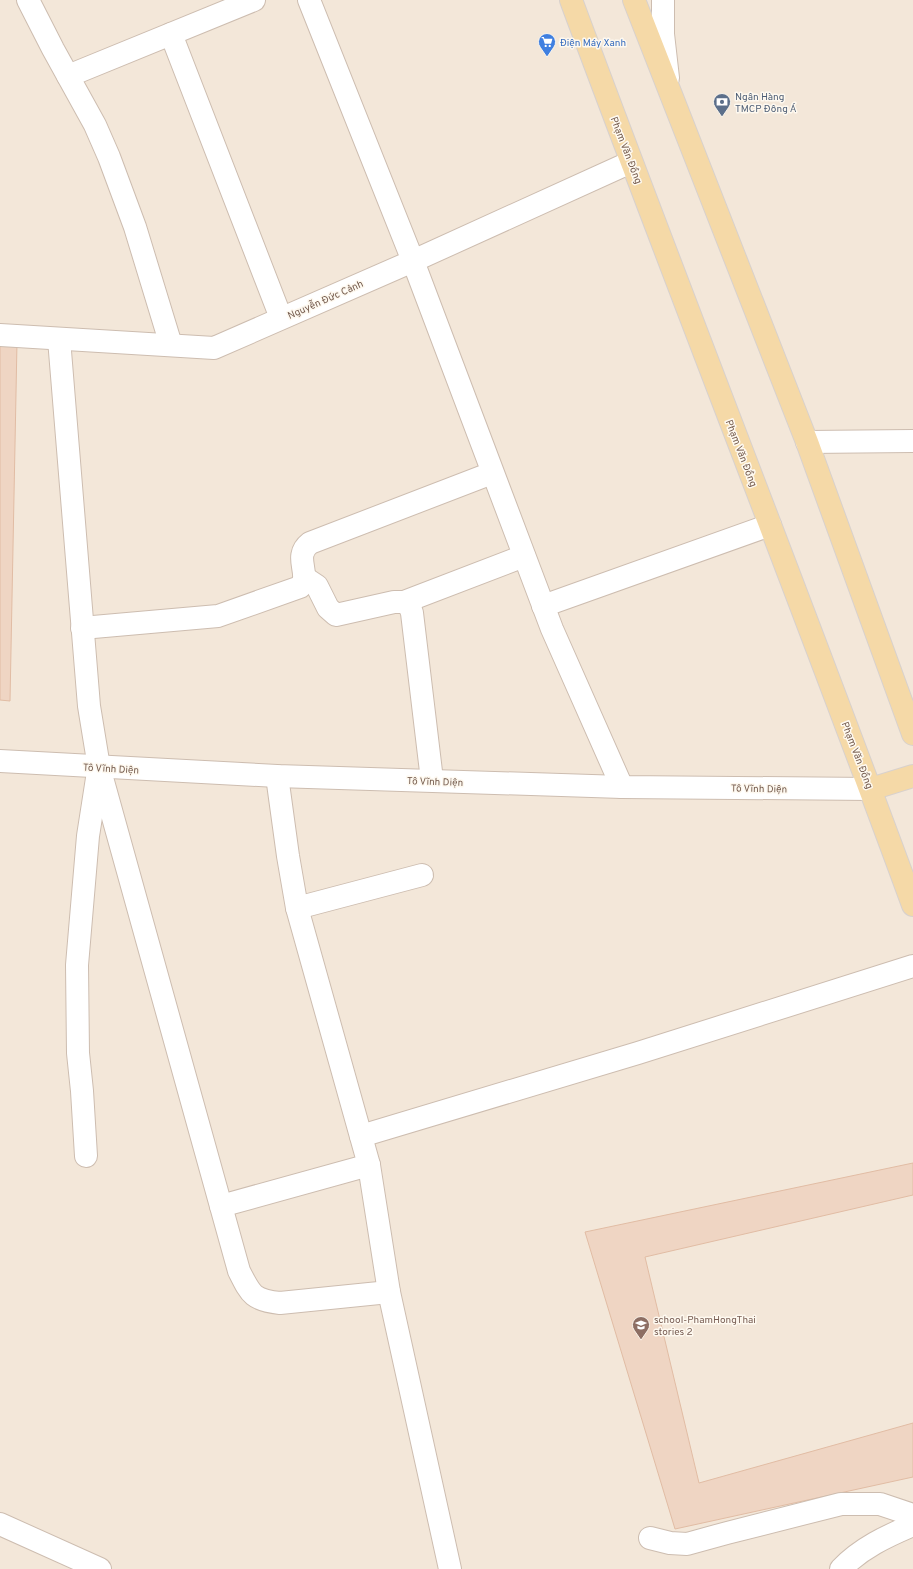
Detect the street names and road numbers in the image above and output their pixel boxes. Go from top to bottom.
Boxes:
street label: Phạm Văn Đồng [607,115,644,186]
street label: Nguyễn Đức Cảnh [286,278,365,323]
street label: Phạm Văn Đồng [722,418,759,489]
street label: Phạm Văn Đồng [838,720,875,791]
street label: Tô Vĩnh Diện [82,762,139,777]
street label: Tô Vĩnh Diện [407,775,463,790]
street label: Tô Vĩnh Diện [731,783,787,796]

